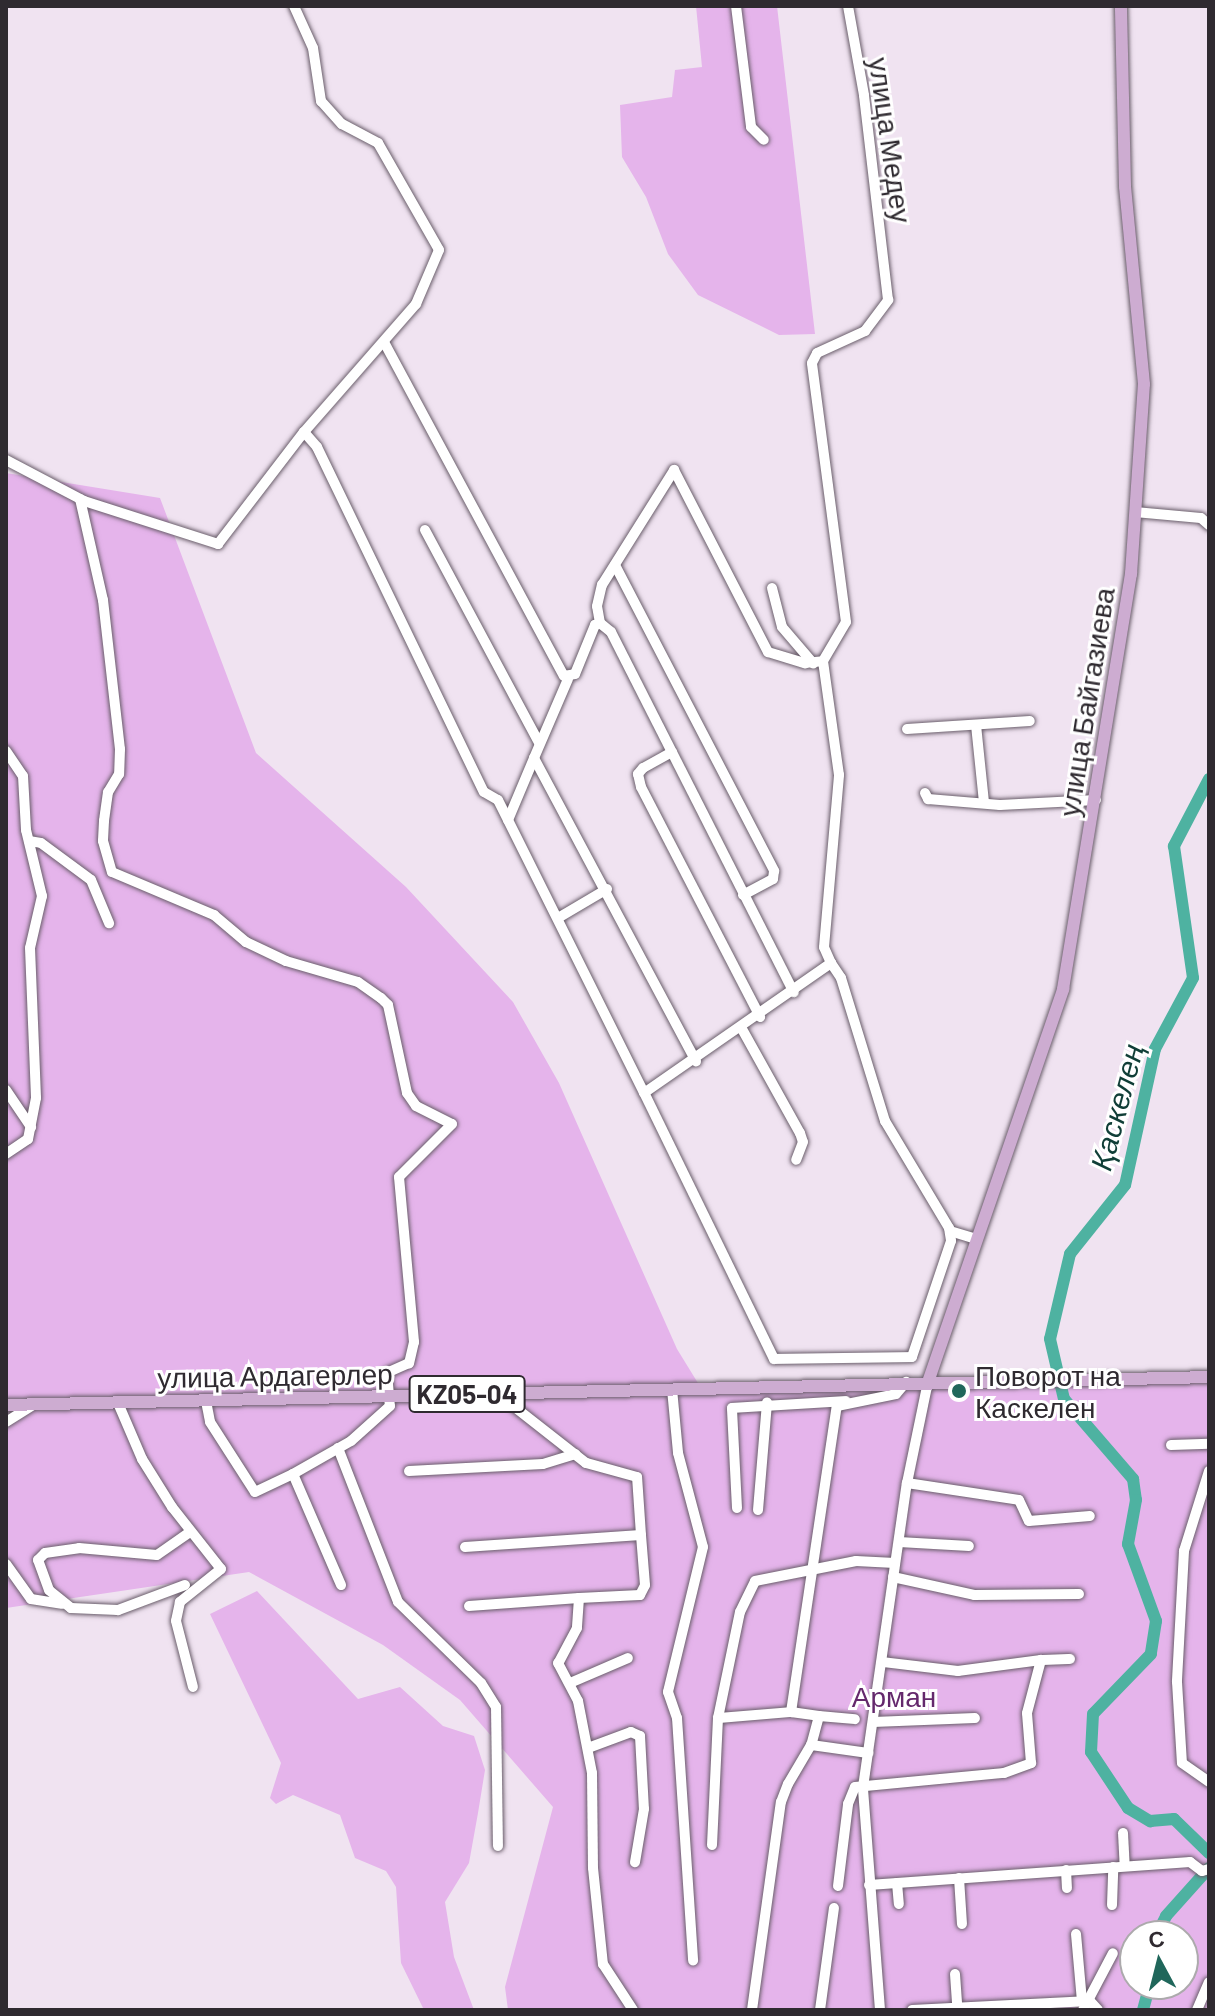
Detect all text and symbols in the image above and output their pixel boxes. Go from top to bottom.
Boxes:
street label: улица Медеу [863,55,919,225]
street label: улица Байгазиева [1051,585,1121,819]
water label: Қаскелең [1082,1040,1150,1174]
street label: улица Ардагерлер [157,1356,393,1394]
place label: Поворот на Каскелен [975,1358,1121,1424]
road number: KZ05-04 [407,1372,527,1416]
marker: Поворот на Каскелен [950,1382,968,1400]
park label: Арман [852,1679,936,1713]
north arrow [1119,1920,1199,2000]
text: С [1147,1924,1166,1952]

